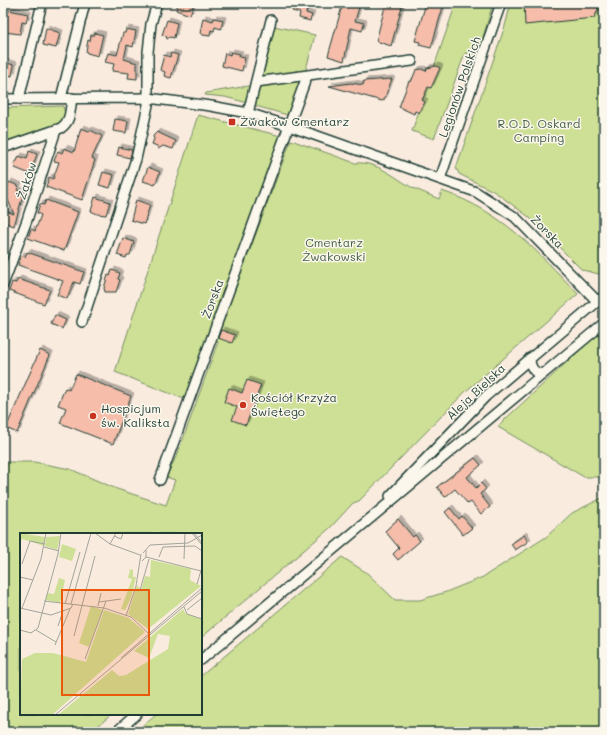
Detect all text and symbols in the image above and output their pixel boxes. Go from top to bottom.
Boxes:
street label: Legionów Polskich [434,34,484,139]
place label: Żwaków Cmentarz [240,113,349,129]
park label: R.O.D. Oskard Camping [498,115,581,145]
marker: Żwaków Cmentarz [227,117,237,127]
street label: Żaków [13,160,40,201]
street label: Żorska [528,211,568,251]
park label: Cmentarz Żwakowski [302,234,366,264]
street label: Żorska [198,277,227,321]
street label: Aleja Bielska [442,360,508,423]
place label: Kościół Krzyża Świętego [251,389,337,419]
place label: Hospicjum św. Kaliksta [101,400,170,430]
marker: Kościół Krzyża Świętego [238,400,248,410]
marker: Hospicjum św. Kaliksta [88,411,98,421]
inset map [20,533,202,715]

